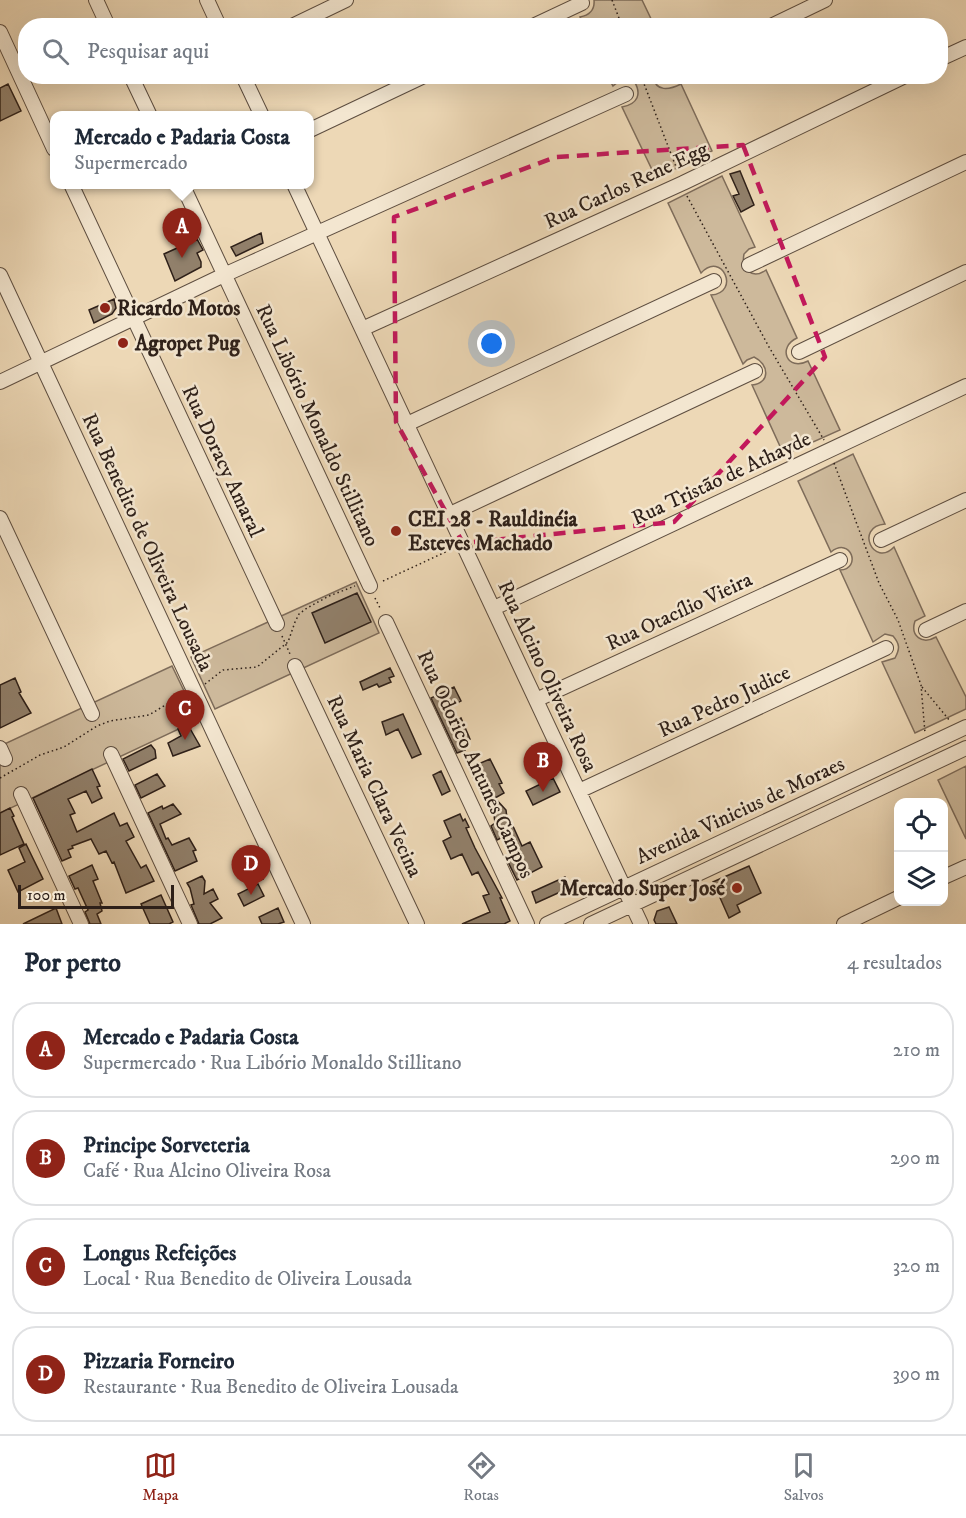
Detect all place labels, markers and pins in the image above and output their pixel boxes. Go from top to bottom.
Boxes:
pin: A [162,208,201,258]
place label: Ricardo Motos [117,296,240,322]
marker: Ricardo Motos [98,301,112,315]
place label: Agropet Pug [134,331,240,357]
marker: Agropet Pug [116,336,130,350]
place label: CEI 28 - Rauldinéia Esteves Machado [408,507,579,557]
marker: CEI 28 - Rauldinéia Esteves Machado [389,524,403,538]
pin: C [166,690,204,740]
pin: B [524,742,562,792]
pin: D [232,846,270,895]
place label: Mercado Super José [560,876,725,902]
marker: Mercado Super José [730,881,744,895]

